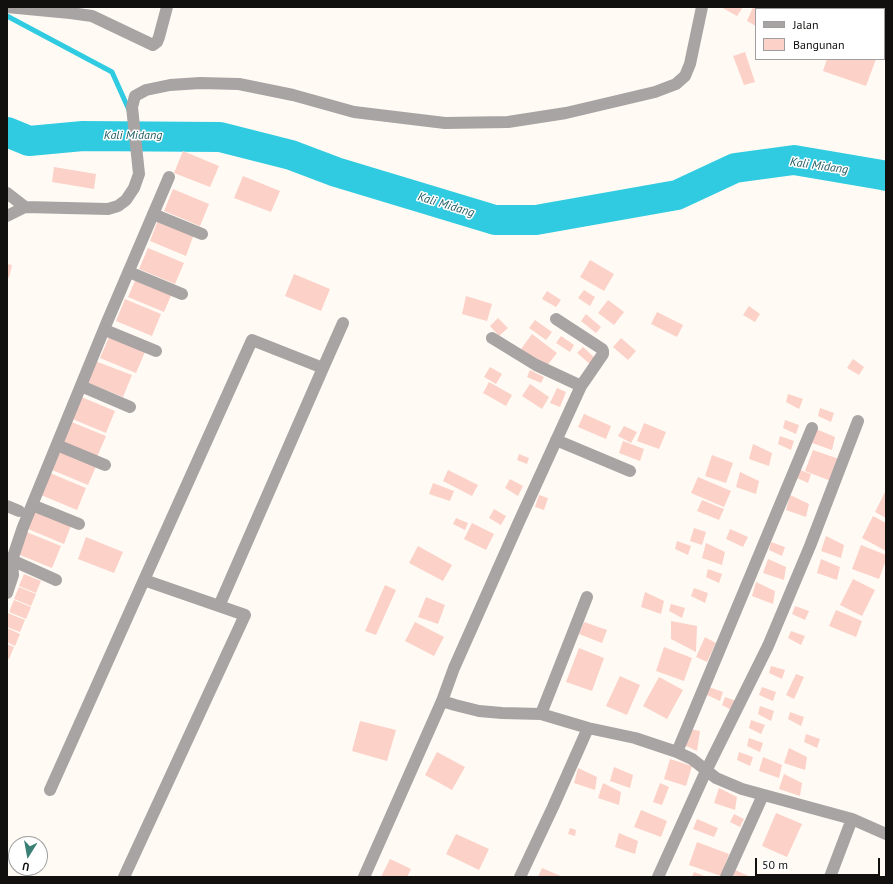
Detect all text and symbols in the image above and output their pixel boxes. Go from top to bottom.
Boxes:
legend [755,8,885,60]
text: Jalan [793,17,818,32]
text: Bangunan [793,37,845,52]
water label: Kali Midang [104,129,162,143]
water label: Kali Midang [789,155,849,177]
water label: Kali Midang [416,190,476,220]
north arrow [8,836,48,876]
scale bar [757,850,882,876]
text: 50 m [762,857,788,872]
text: U [21,859,31,874]

